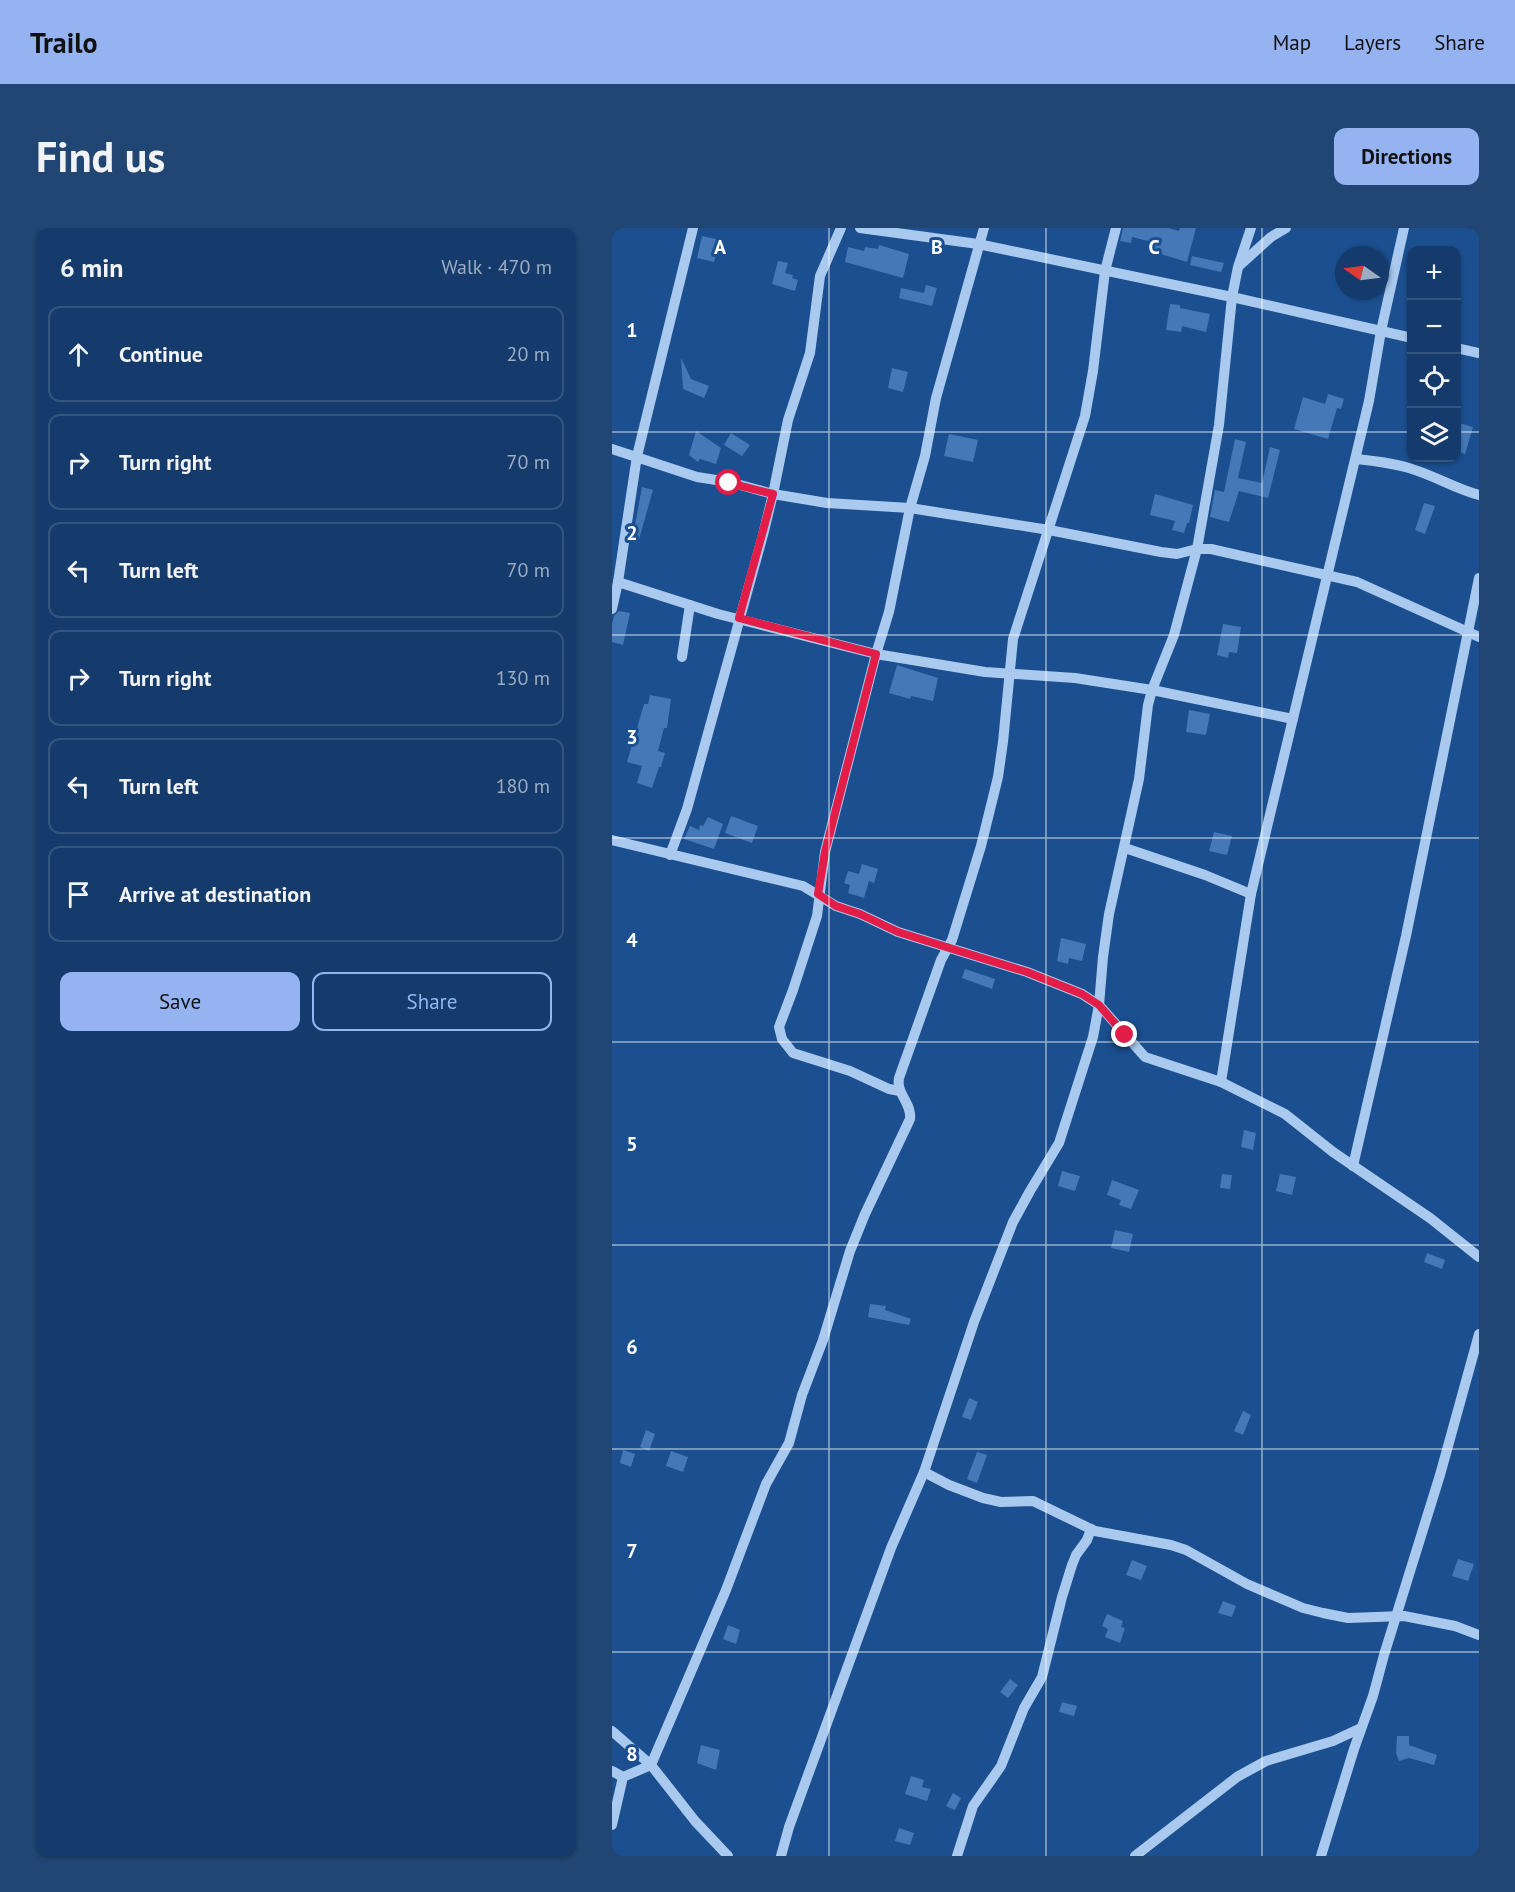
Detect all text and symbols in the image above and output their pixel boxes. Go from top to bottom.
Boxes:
text: Trailo [30,24,97,61]
text: Map [1273,29,1311,56]
text: Layers [1344,29,1401,56]
text: Share [1434,29,1485,56]
button: Directions [1334,128,1479,185]
text: Find us [36,129,165,184]
text: A [714,234,727,260]
text: B [931,234,943,260]
text: C [1148,234,1160,260]
north arrow [1335,246,1389,300]
map controls [1407,246,1461,462]
button: + [1407,246,1461,300]
text: 6 min [60,251,123,284]
text: Walk · 470 m [441,254,552,280]
button: − [1407,300,1461,354]
text: 1 [626,317,638,343]
icon: ahead [62,338,95,371]
text: Continue [119,340,203,368]
text: 20 m [507,341,550,367]
button: locate [1407,354,1461,408]
button: layers [1407,408,1461,462]
icon: right [62,446,95,479]
text: Turn right [119,448,211,476]
text: 70 m [507,449,550,475]
route start [715,469,741,495]
text: 2 [626,520,638,546]
icon: left [62,554,95,587]
text: Turn left [119,556,199,584]
text: 70 m [507,557,550,583]
icon: right [62,662,95,695]
text: Turn right [119,664,211,692]
text: 130 m [496,665,550,691]
text: 3 [626,724,638,750]
icon: left [62,770,95,803]
text: Turn left [119,772,199,800]
text: 180 m [496,773,550,799]
icon: arrive [62,878,95,911]
text: Arrive at destination [119,880,311,908]
text: 4 [626,927,638,953]
button: Save [60,972,300,1031]
button: Share [312,972,552,1031]
route end [1111,1021,1137,1047]
text: 5 [626,1131,638,1157]
text: 6 [626,1334,638,1360]
text: 7 [626,1538,638,1564]
text: 8 [626,1741,638,1767]

